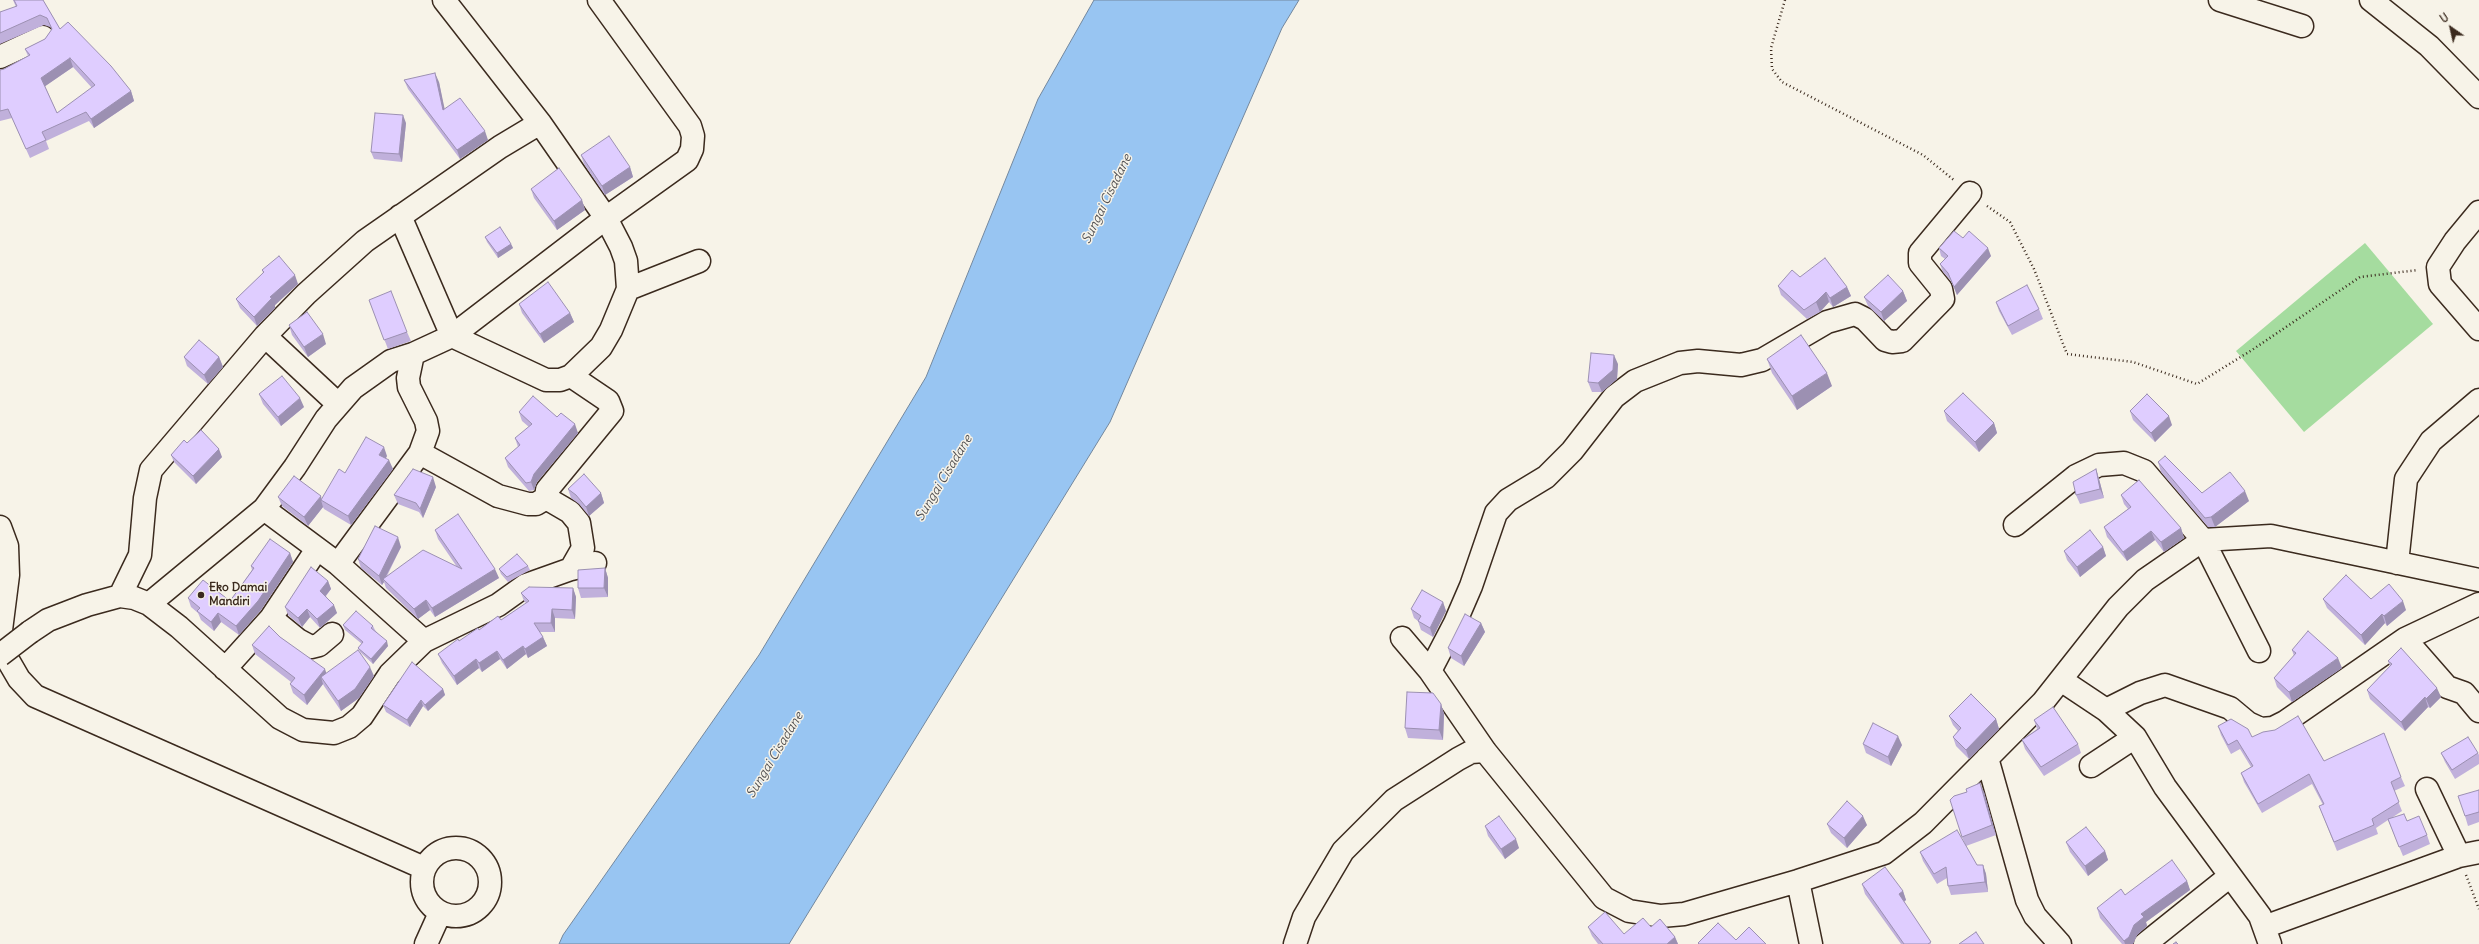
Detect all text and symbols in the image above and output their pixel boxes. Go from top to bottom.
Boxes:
north arrow [2431,8,2471,48]
text: U [2437,10,2451,26]
water label: Sungai Cisadane [1079,152,1135,246]
water label: Sungai Cisadane [912,432,976,524]
place label: Eko Damai Mandiri [209,581,267,609]
marker: Eko Damai Mandiri [196,590,206,600]
water label: Sungai Cisadane [743,709,807,801]

